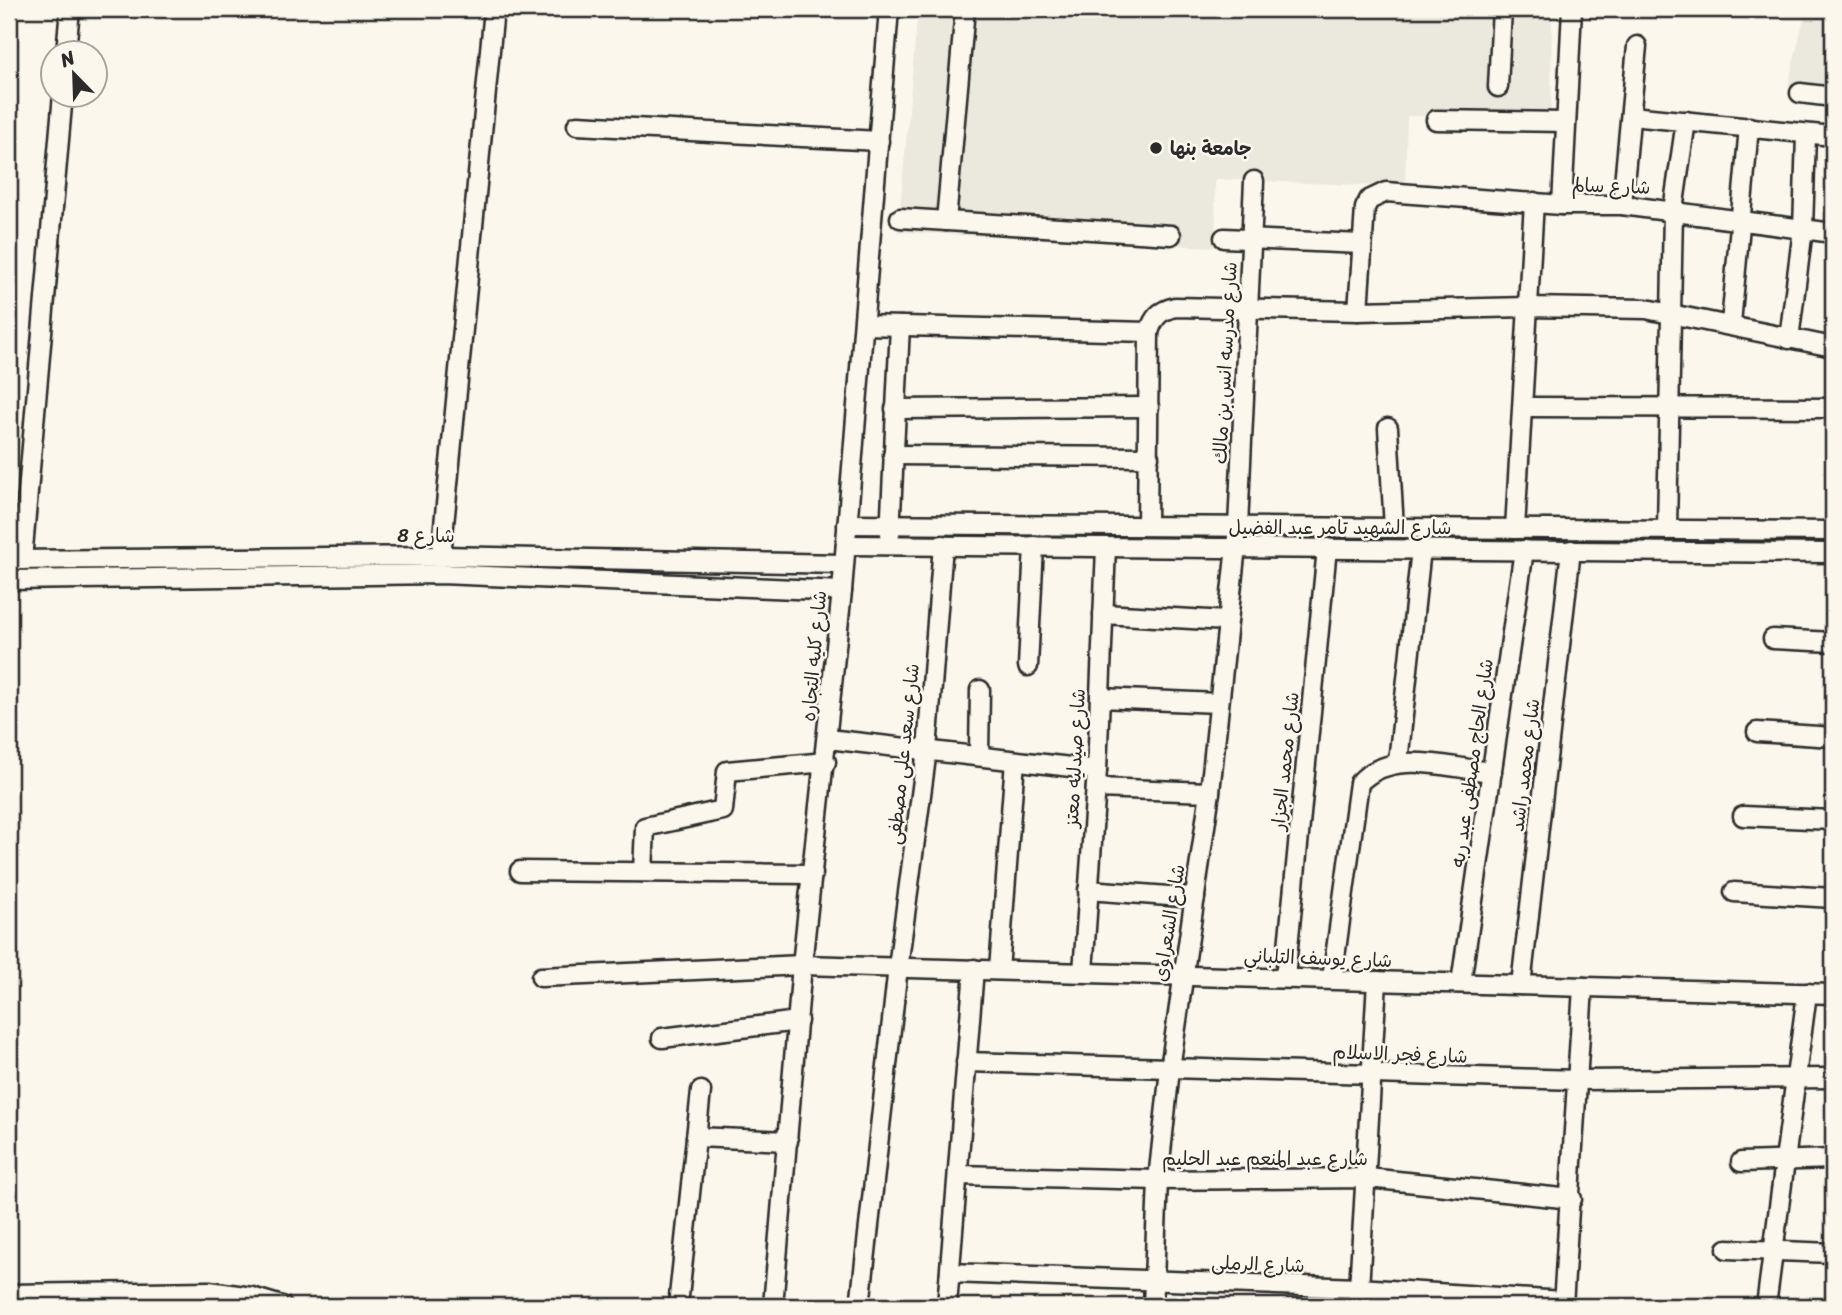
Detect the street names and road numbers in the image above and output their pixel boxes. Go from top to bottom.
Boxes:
street label: شارع سالم [1571,168,1651,204]
street label: شارع مدرسه انس بن مالك [1203,261,1247,465]
street label: شارع الشهيد تامر عبد الفضيل [1229,511,1451,544]
street label: شارع 8 [397,519,455,552]
street label: شارع كليه التجاره [792,589,836,723]
street label: شارع الحاج مصطفى عبد ربه [1441,657,1503,869]
street label: شارع سعد على مصطفى [877,662,929,846]
street label: شارع صيدليه معتز [1055,688,1095,830]
street label: شارع محمد الجزار [1261,690,1309,834]
street label: شارع محمد راشد [1500,697,1550,833]
street label: شارع الشعراوى [1143,862,1195,984]
street label: شارع يوسف التلباني [1243,939,1393,977]
street label: شارع فجر الاسلام [1332,1035,1468,1073]
street label: شارع عبد المنعم عبد الحليم [1162,1142,1368,1175]
street label: شارع الرملى [1211,1246,1305,1282]

